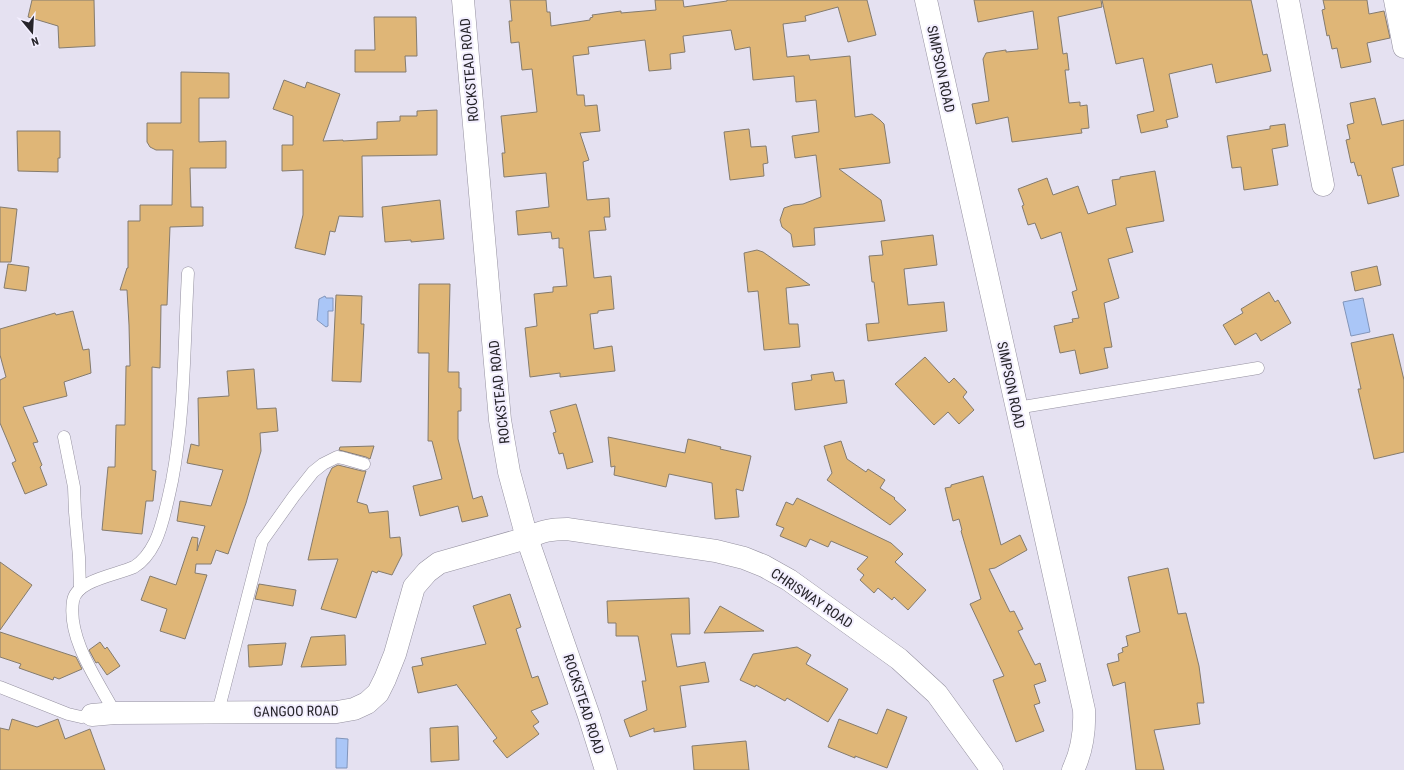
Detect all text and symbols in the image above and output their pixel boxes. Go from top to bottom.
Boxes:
north arrow [12,12,52,52]
street label: ROCKSTEAD ROAD [456,18,482,122]
street label: SIMPSON ROAD [924,24,958,114]
text: N [29,34,40,48]
street label: ROCKSTEAD ROAD [486,339,512,445]
street label: SIMPSON ROAD [994,340,1028,430]
street label: CHRISWAY ROAD [768,565,856,631]
street label: ROCKSTEAD ROAD [560,652,608,756]
street label: GANGOO ROAD [253,702,339,720]

